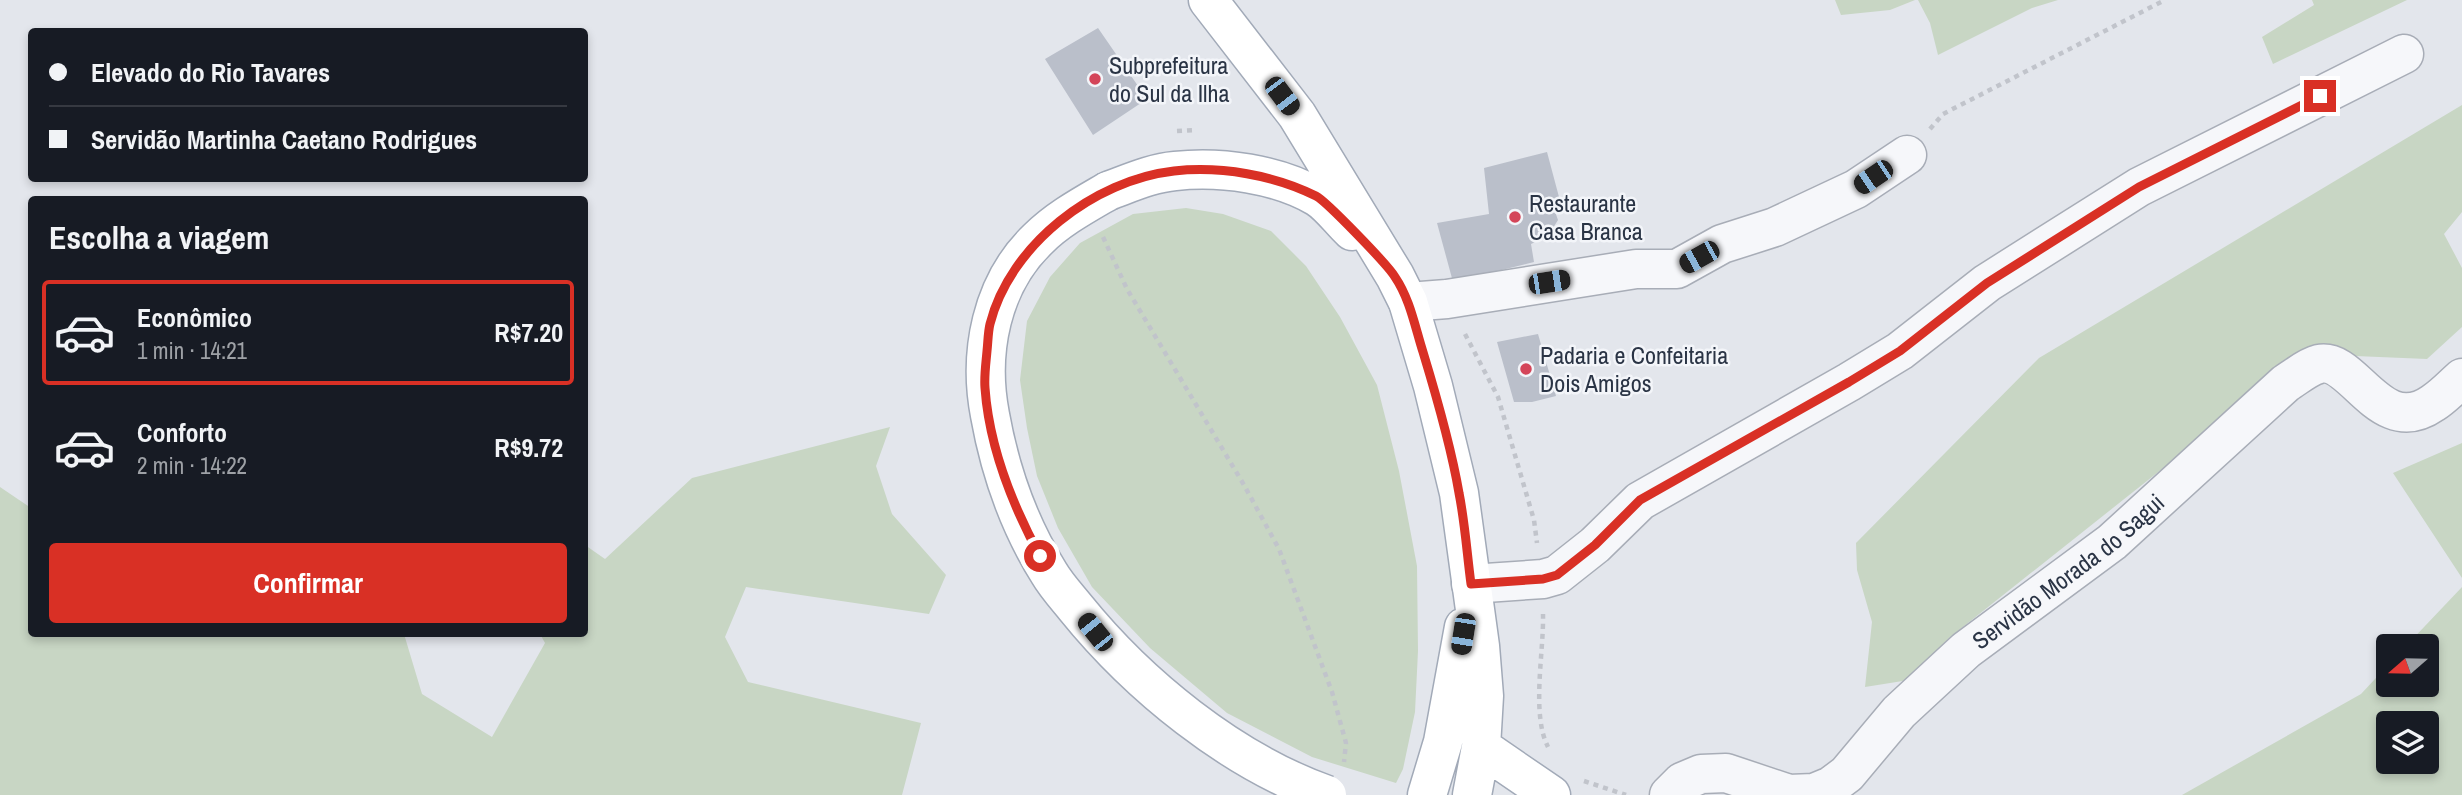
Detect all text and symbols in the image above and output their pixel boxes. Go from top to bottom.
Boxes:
place label: Subprefeitura do Sul da Ilha [1109,49,1229,109]
text: Elevado do Rio Tavares [91,55,330,90]
marker: Subprefeitura do Sul da Ilha [1087,71,1103,87]
car [1261,73,1304,119]
route end [2304,80,2336,112]
text: Servidão Martinha Caetano Rodrigues [91,122,477,157]
car [1850,157,1897,197]
place label: Restaurante Casa Branca [1529,187,1643,247]
marker: Restaurante Casa Branca [1507,209,1523,225]
text: Escolha a viagem [49,216,269,259]
car [1676,238,1723,276]
car [1527,268,1572,296]
text: Econômico [137,300,252,335]
icon: car [53,301,116,364]
text: R$7.20 [494,315,563,350]
text: 1 min · 14:21 [137,335,247,366]
place label: Padaria e Confeitaria Dois Amigos [1540,339,1728,399]
marker: Padaria e Confeitaria Dois Amigos [1518,361,1534,377]
text: Conforto [137,415,227,450]
icon: car [53,416,116,479]
text: R$9.72 [494,430,563,465]
text: 2 min · 14:22 [137,450,247,481]
street label: Servidão Morada do Sagui [1966,486,2171,656]
route start [1024,540,1056,572]
button: Confirmar [49,543,567,623]
car [1074,609,1117,655]
car [1450,612,1477,656]
north arrow [2376,634,2440,696]
map controls [2376,634,2439,774]
button: layers [2376,711,2439,774]

